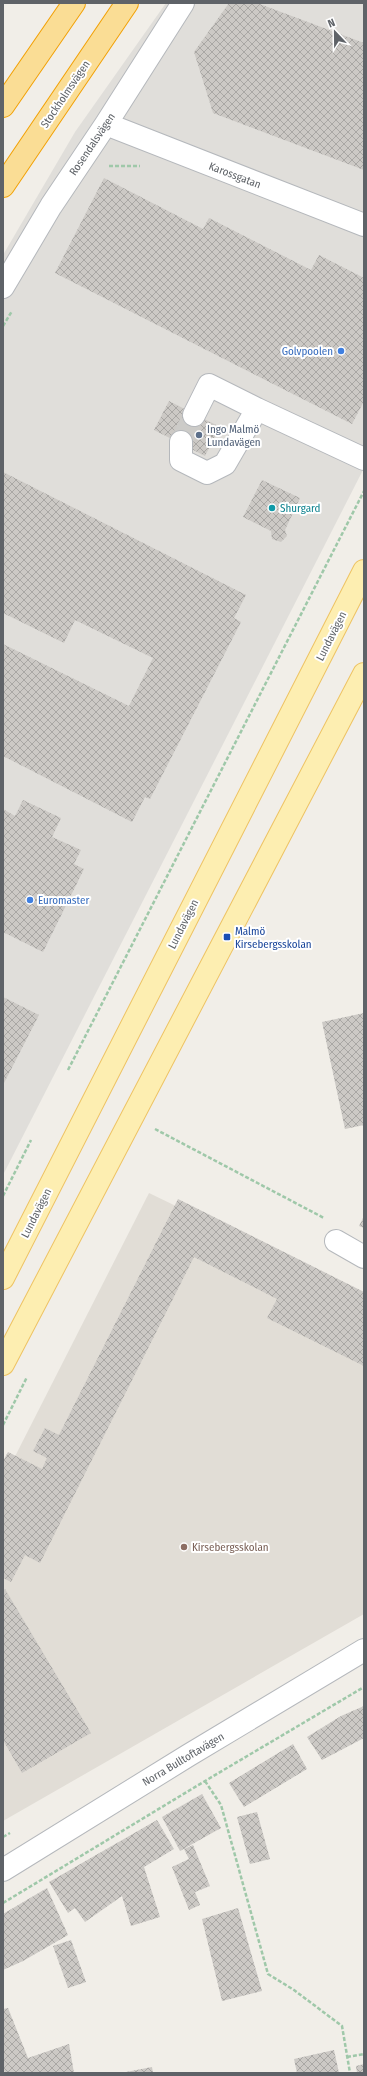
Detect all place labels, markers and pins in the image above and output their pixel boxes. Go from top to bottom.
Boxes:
place label: Golvpoolen [282,345,333,358]
marker: Golvpoolen [336,346,346,356]
place label: Ingo Malmö Lundavägen [207,423,261,449]
marker: Ingo Malmö Lundavägen [194,430,204,440]
place label: Shurgard [280,502,320,515]
marker: Shurgard [267,503,277,513]
place label: Euromaster [38,894,89,907]
marker: Euromaster [25,895,35,905]
place label: Malmö Kirsebergsskolan [235,925,312,951]
marker: Malmö Kirsebergsskolan [222,932,232,942]
place label: Kirsebergsskolan [192,1541,269,1554]
marker: Kirsebergsskolan [179,1542,189,1552]

